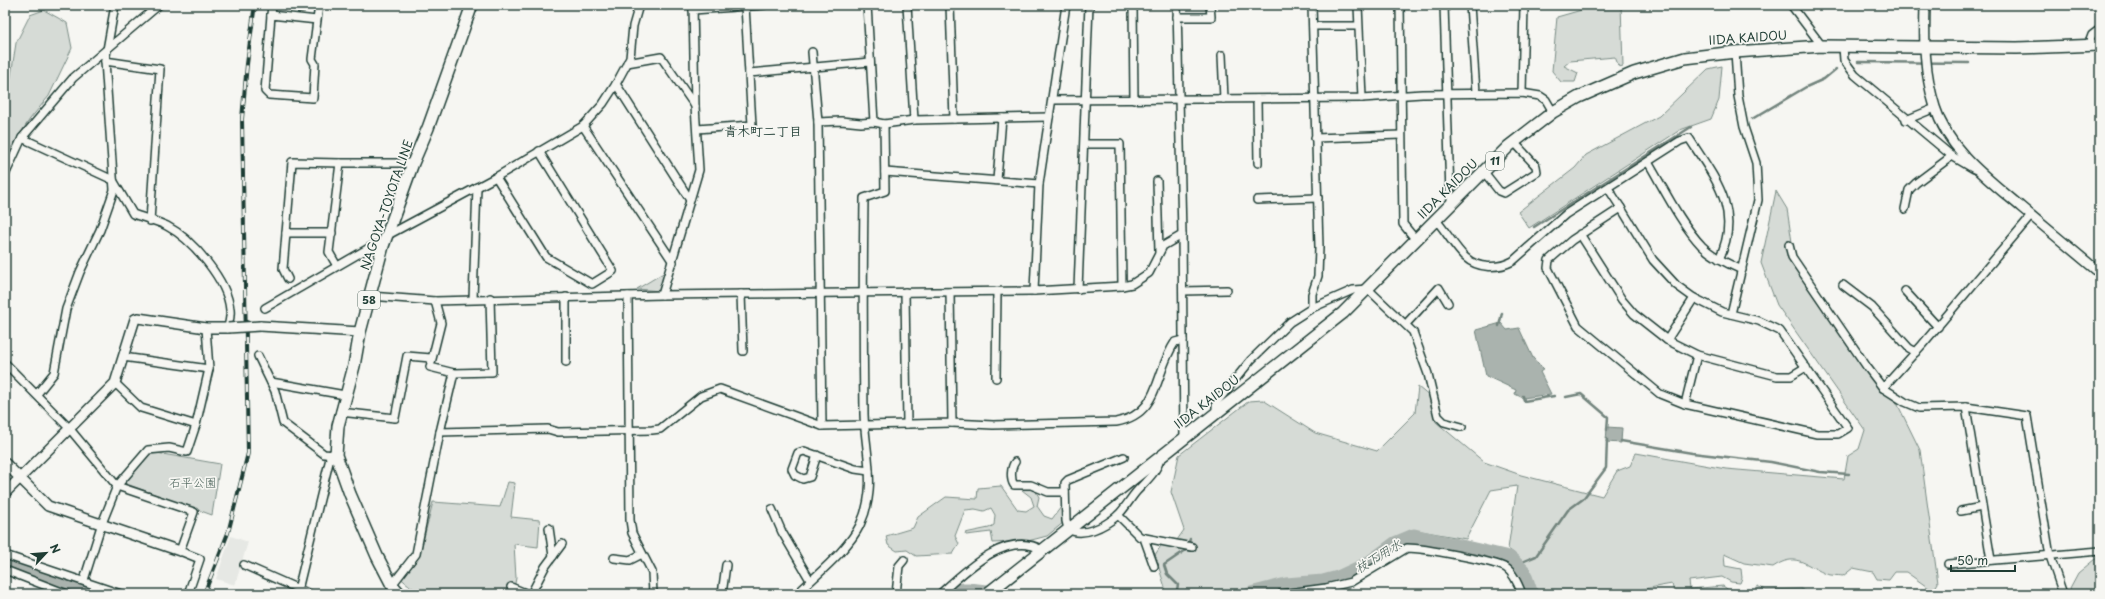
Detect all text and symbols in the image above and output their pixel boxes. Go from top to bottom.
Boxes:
street label: IIDA KAIDOU [1708,25,1788,49]
district label: 青木町二丁目 [724,121,802,140]
street label: NAGOYA-TOYOTA LINE [355,137,417,272]
road number: 11 [1486,152,1504,170]
street label: IIDA KAIDOU [1413,154,1481,222]
road number: 58 [358,291,380,309]
street label: IIDA KAIDOU [1170,370,1243,432]
park label: 石平公園 [169,473,217,491]
north arrow [26,533,66,573]
water label: 枝下用水 [1351,534,1405,577]
text: N [46,541,65,556]
scale bar [1951,547,2015,573]
text: 50 m [1957,551,1988,569]

